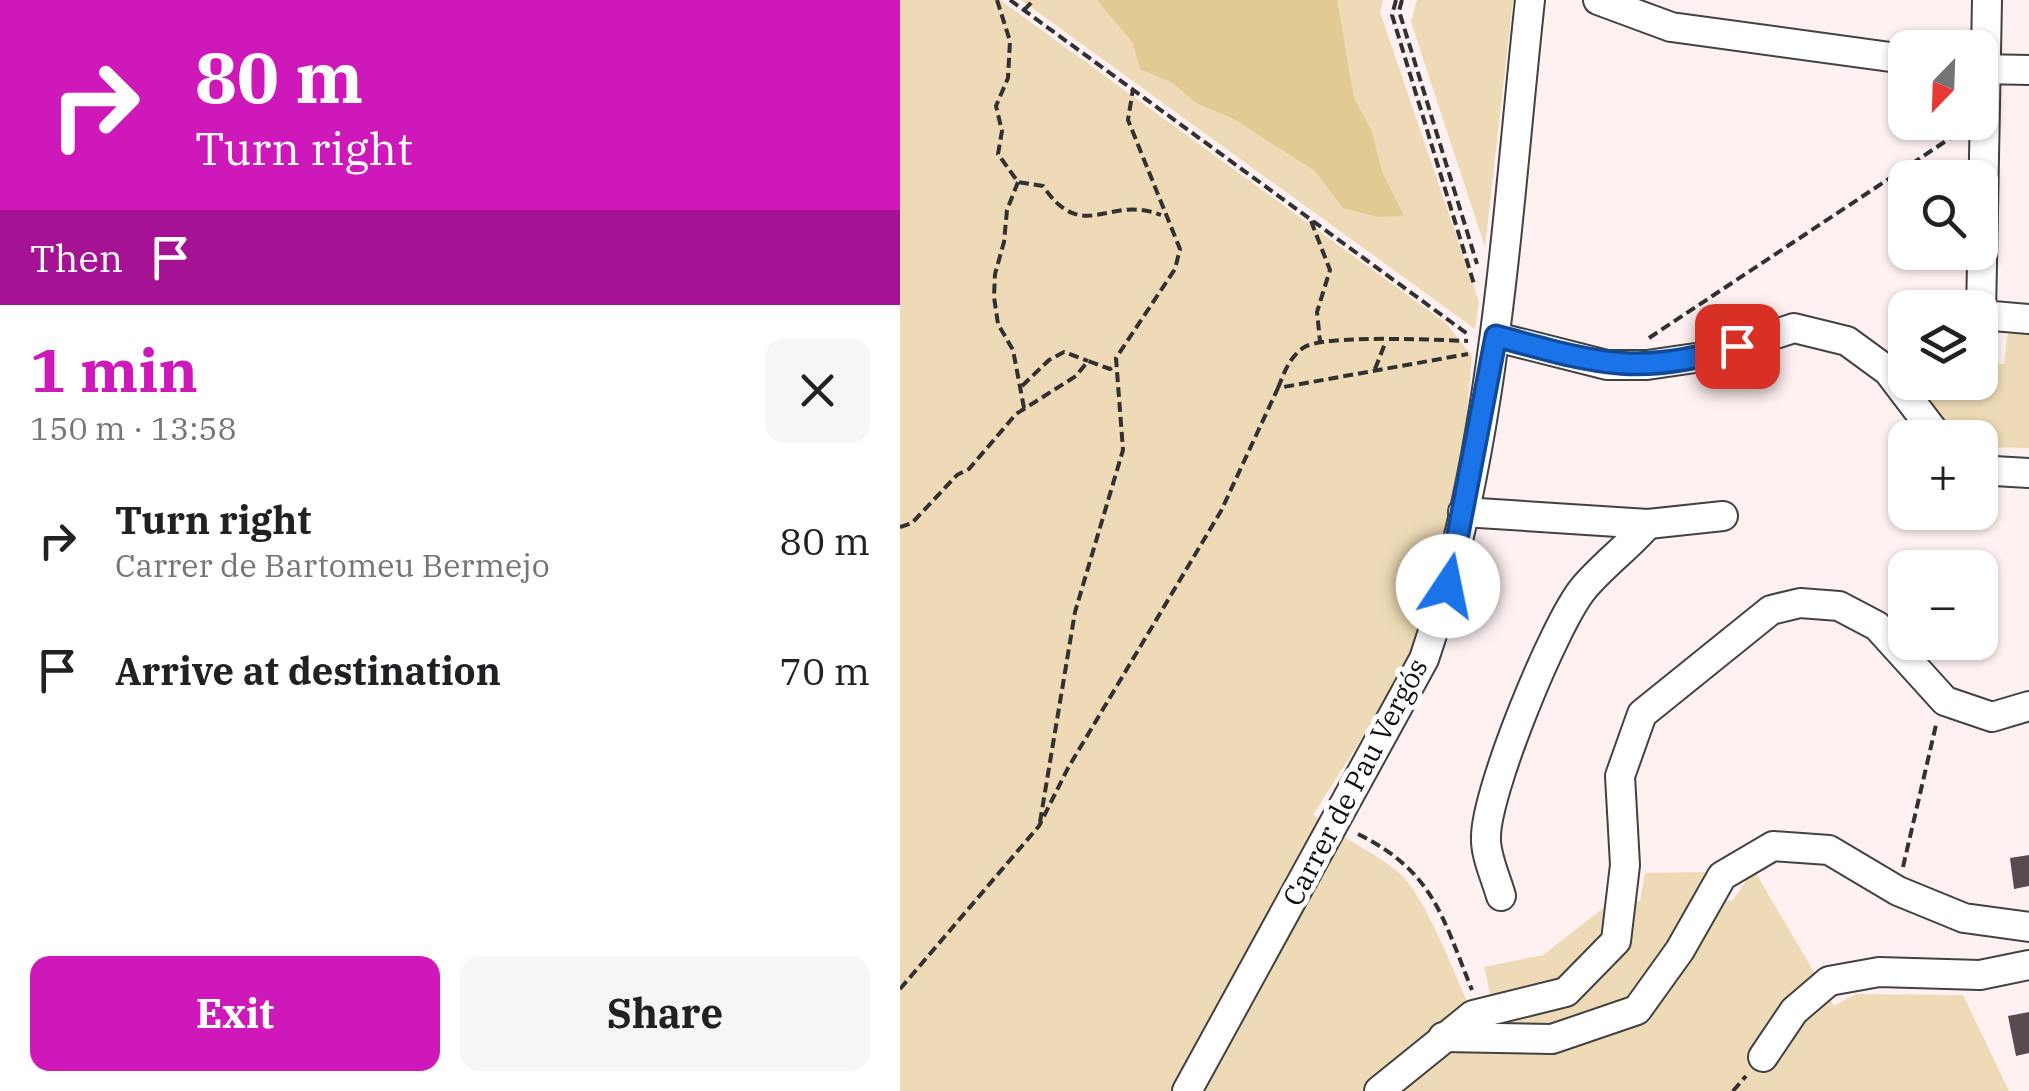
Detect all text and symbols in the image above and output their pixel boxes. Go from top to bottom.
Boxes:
north arrow [1888,30,1998,140]
map controls [1888,30,1998,660]
text: 80 m [195,31,363,122]
icon: right [30,40,160,170]
text: Turn right [195,119,413,177]
button: search [1888,160,1998,270]
icon: arrive [143,230,198,285]
text: Then [30,233,123,282]
button: layers [1888,290,1998,400]
pin [1695,304,1780,389]
icon: arrive [1710,319,1765,374]
text: 1 min [30,330,198,409]
button: close [765,338,870,443]
text: 150 m · 13:58 [30,407,237,449]
button: + [1888,420,1998,530]
text: Turn right [115,495,311,544]
icon: right [30,513,85,568]
text: 80 m [779,516,870,565]
position arrow [1396,534,1500,638]
text: Carrer de Bartomeu Bermejo [115,544,550,586]
button: − [1888,550,1998,660]
icon: arrive [30,643,85,698]
text: Arrive at destination [115,646,501,695]
text: 70 m [779,646,870,695]
street label: Carrer de Pau Vergós [1274,651,1436,912]
button: Exit [30,956,440,1071]
button: Share [460,956,870,1071]

